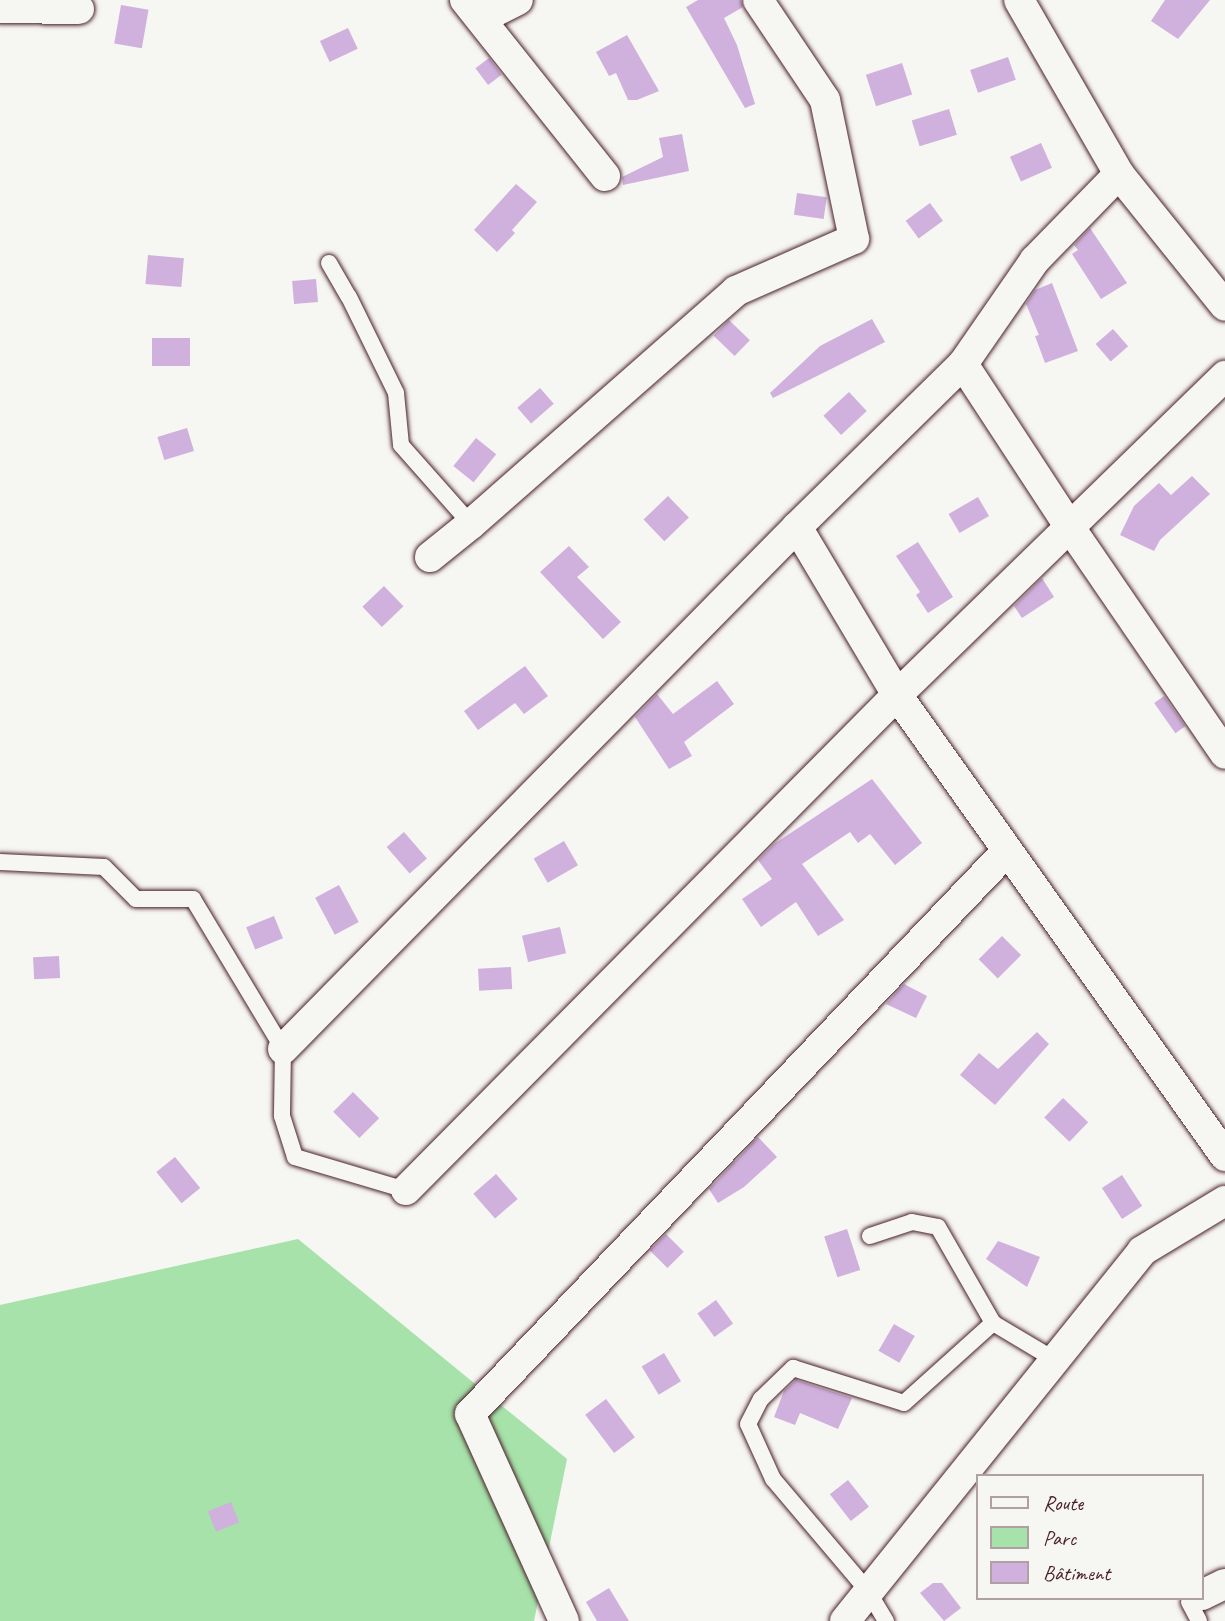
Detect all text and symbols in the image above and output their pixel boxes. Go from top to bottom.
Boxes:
legend [976,1474,1204,1600]
text: Route [1043,1490,1083,1516]
text: Parc [1043,1525,1076,1551]
text: Bâtiment [1043,1560,1110,1586]

